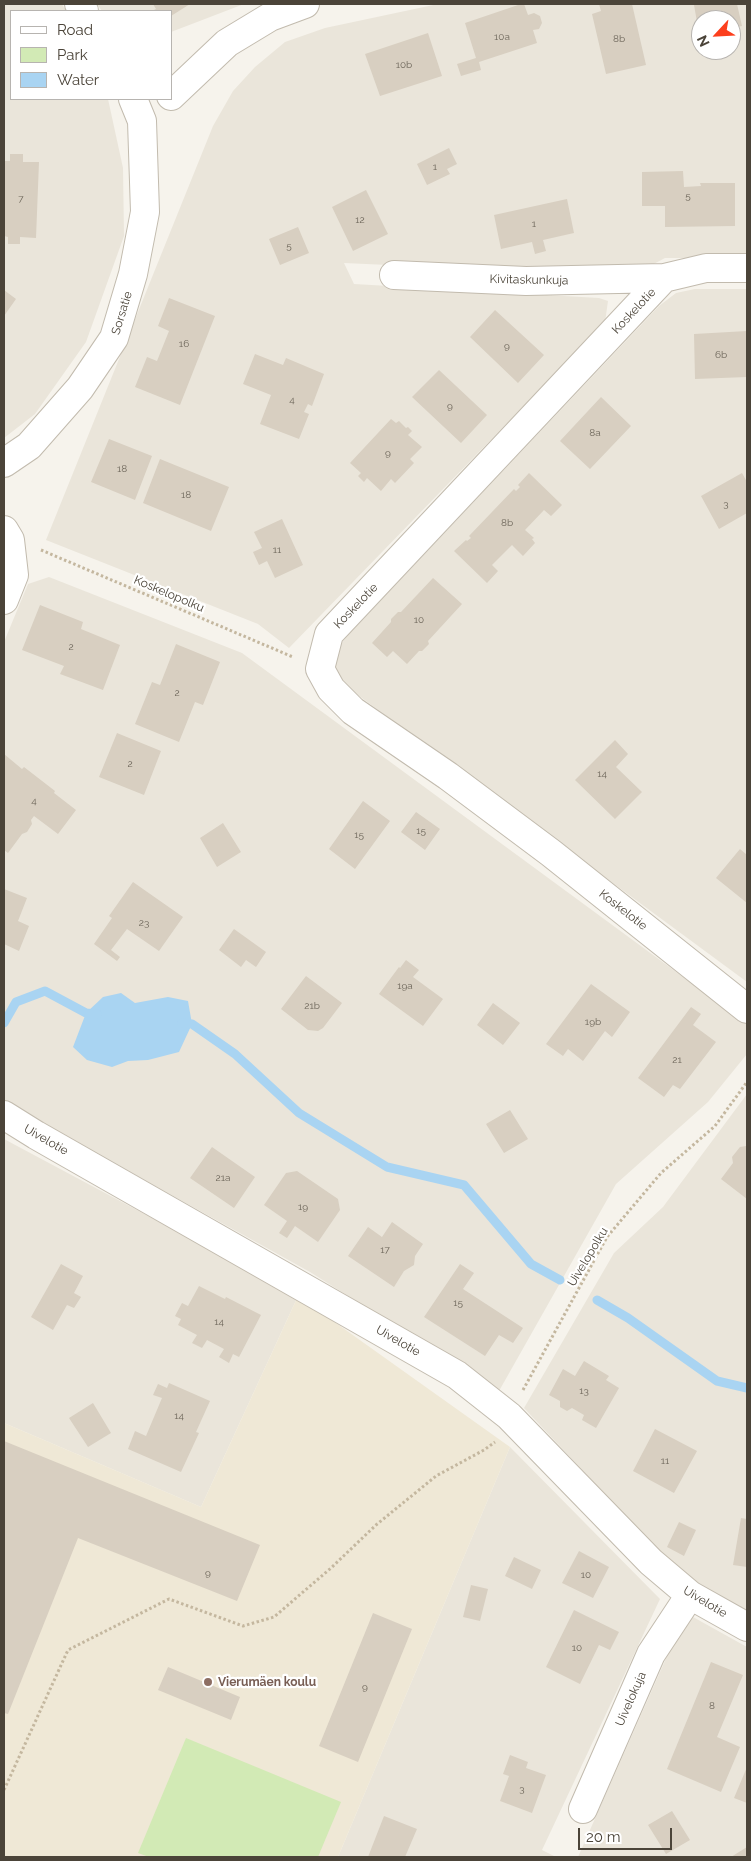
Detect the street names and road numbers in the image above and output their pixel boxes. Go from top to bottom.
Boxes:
street label: Kivitaskunkuja [489,272,569,288]
street label: Koskelotie [609,285,659,337]
street label: Sorsatie [109,290,135,336]
street label: Koskelopolku [132,573,206,615]
street label: Koskelotie [331,580,381,632]
street label: Koskelotie [596,887,650,933]
street label: Uivelotie [21,1122,71,1158]
street label: Uivelopolku [565,1225,611,1289]
street label: Uivelotie [373,1323,423,1359]
street label: Uivelotie [680,1583,730,1621]
street label: Uivelokuja [613,1670,649,1728]

